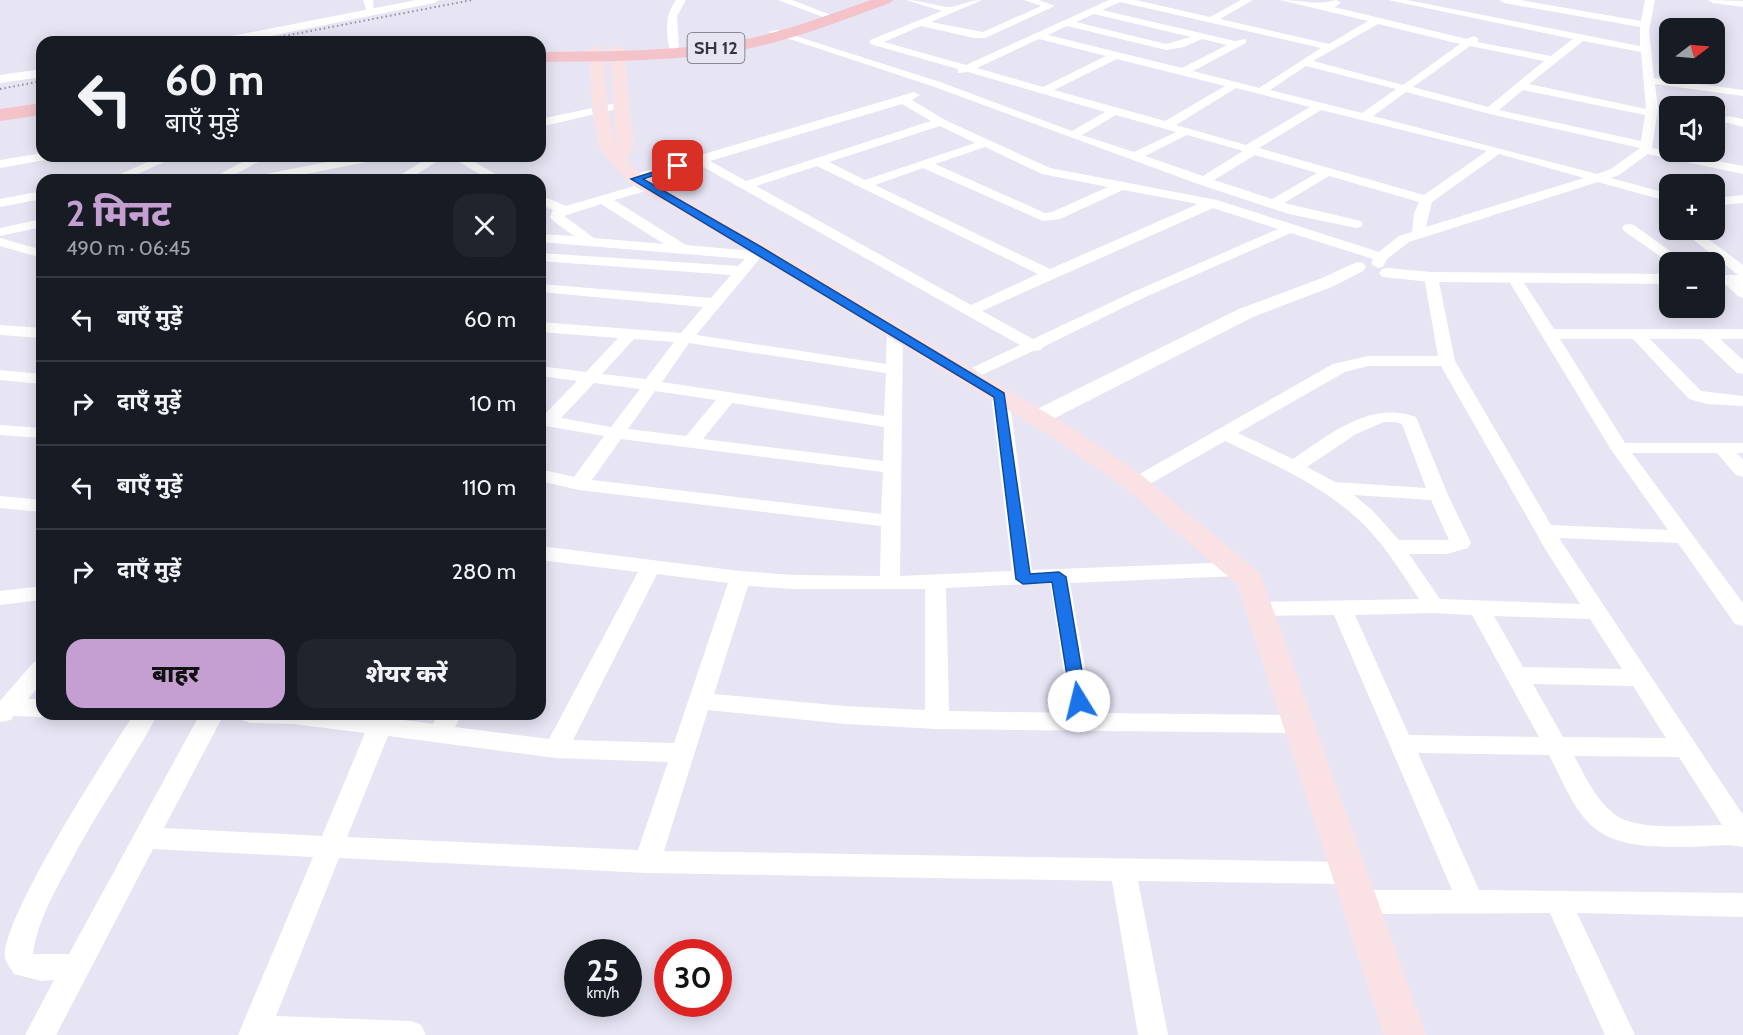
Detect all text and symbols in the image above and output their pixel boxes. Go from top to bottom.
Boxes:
north arrow [1659,18,1725,84]
map controls [1659,18,1725,318]
road number: SH 12 [688,33,744,63]
text: 60 m [165,54,264,106]
icon: left [66,60,144,138]
button: sound [1659,96,1725,162]
text: बाएँ मुड़ें [165,106,239,139]
pin [652,140,703,191]
icon: arrive [661,149,694,182]
button: + [1659,174,1725,240]
text: 2 मिनट [66,191,171,235]
button: close [453,194,516,257]
text: 490 m · 06:45 [66,236,191,260]
button: − [1659,252,1725,318]
icon: left [66,303,99,336]
text: बाएँ मुड़ें [117,304,182,331]
text: 60 m [464,306,516,333]
icon: right [66,387,99,420]
text: दाएँ मुड़ें [117,388,181,415]
text: 10 m [469,390,516,417]
icon: left [66,471,99,504]
text: बाएँ मुड़ें [117,472,182,499]
text: 110 m [462,474,516,501]
icon: right [66,555,99,588]
text: दाएँ मुड़ें [117,556,181,583]
text: 280 m [452,558,516,585]
button: बाहर [66,639,285,708]
button: शेयर करें [297,639,516,708]
position arrow [1047,669,1111,733]
speed limit sign: 30 [654,939,732,1017]
text: 25 [587,952,619,989]
text: km/h [587,984,619,1002]

